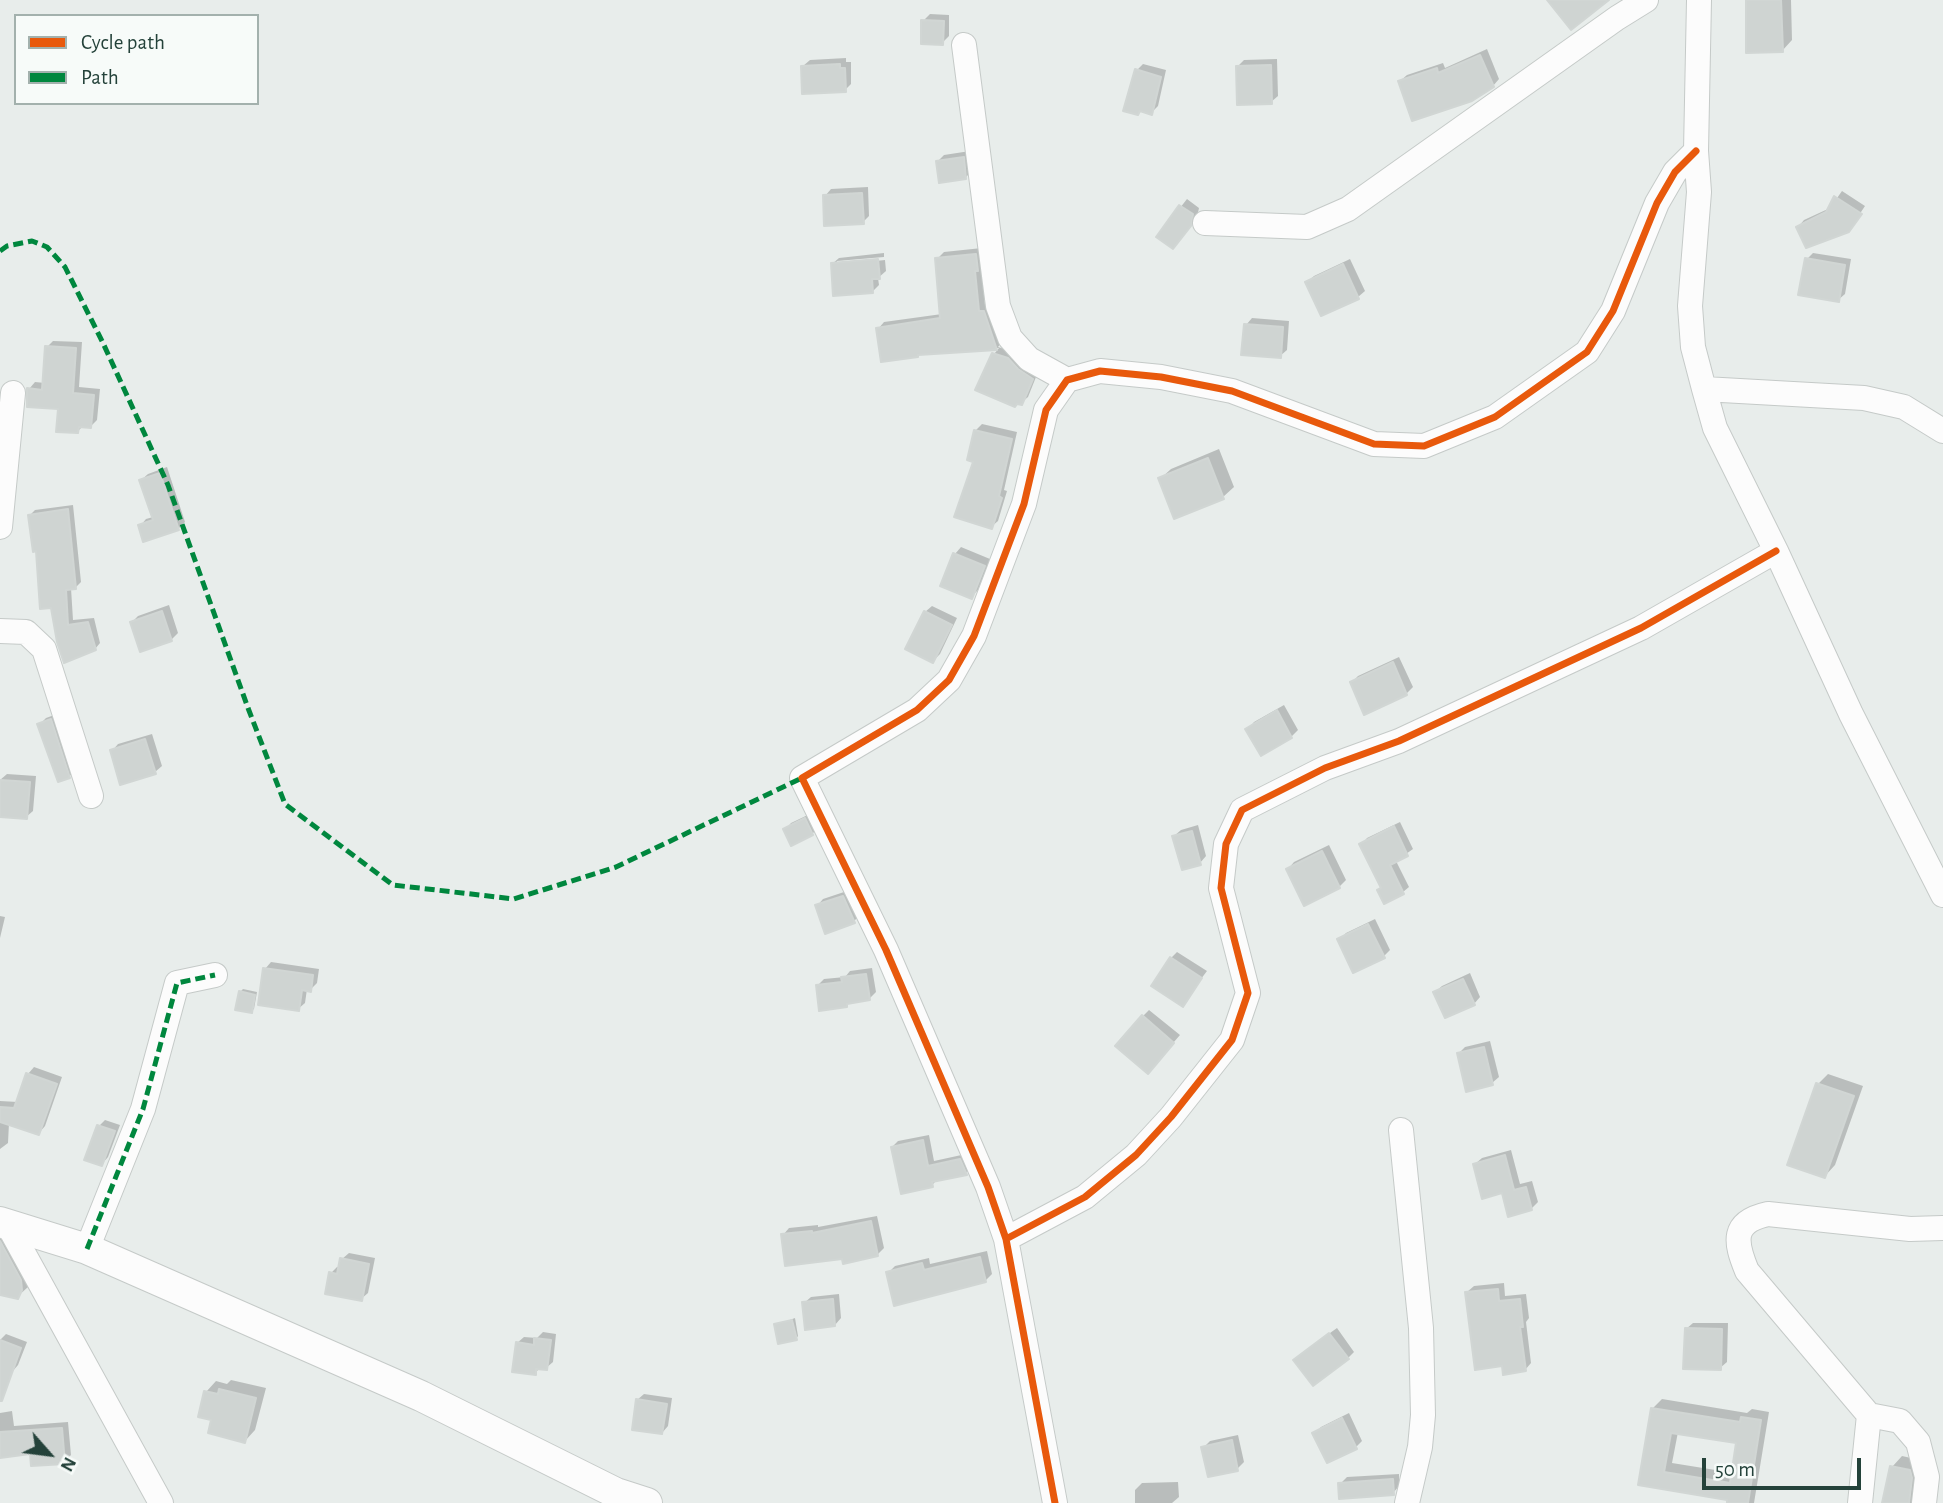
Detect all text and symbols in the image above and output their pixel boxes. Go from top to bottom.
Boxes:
legend [14,14,259,105]
text: Cycle path [81,32,165,53]
text: Path [81,67,119,88]
north arrow [14,1419,84,1489]
scale bar [1705,1444,1864,1488]
text: N [56,1454,79,1474]
text: 50 m [1715,1459,1755,1480]

